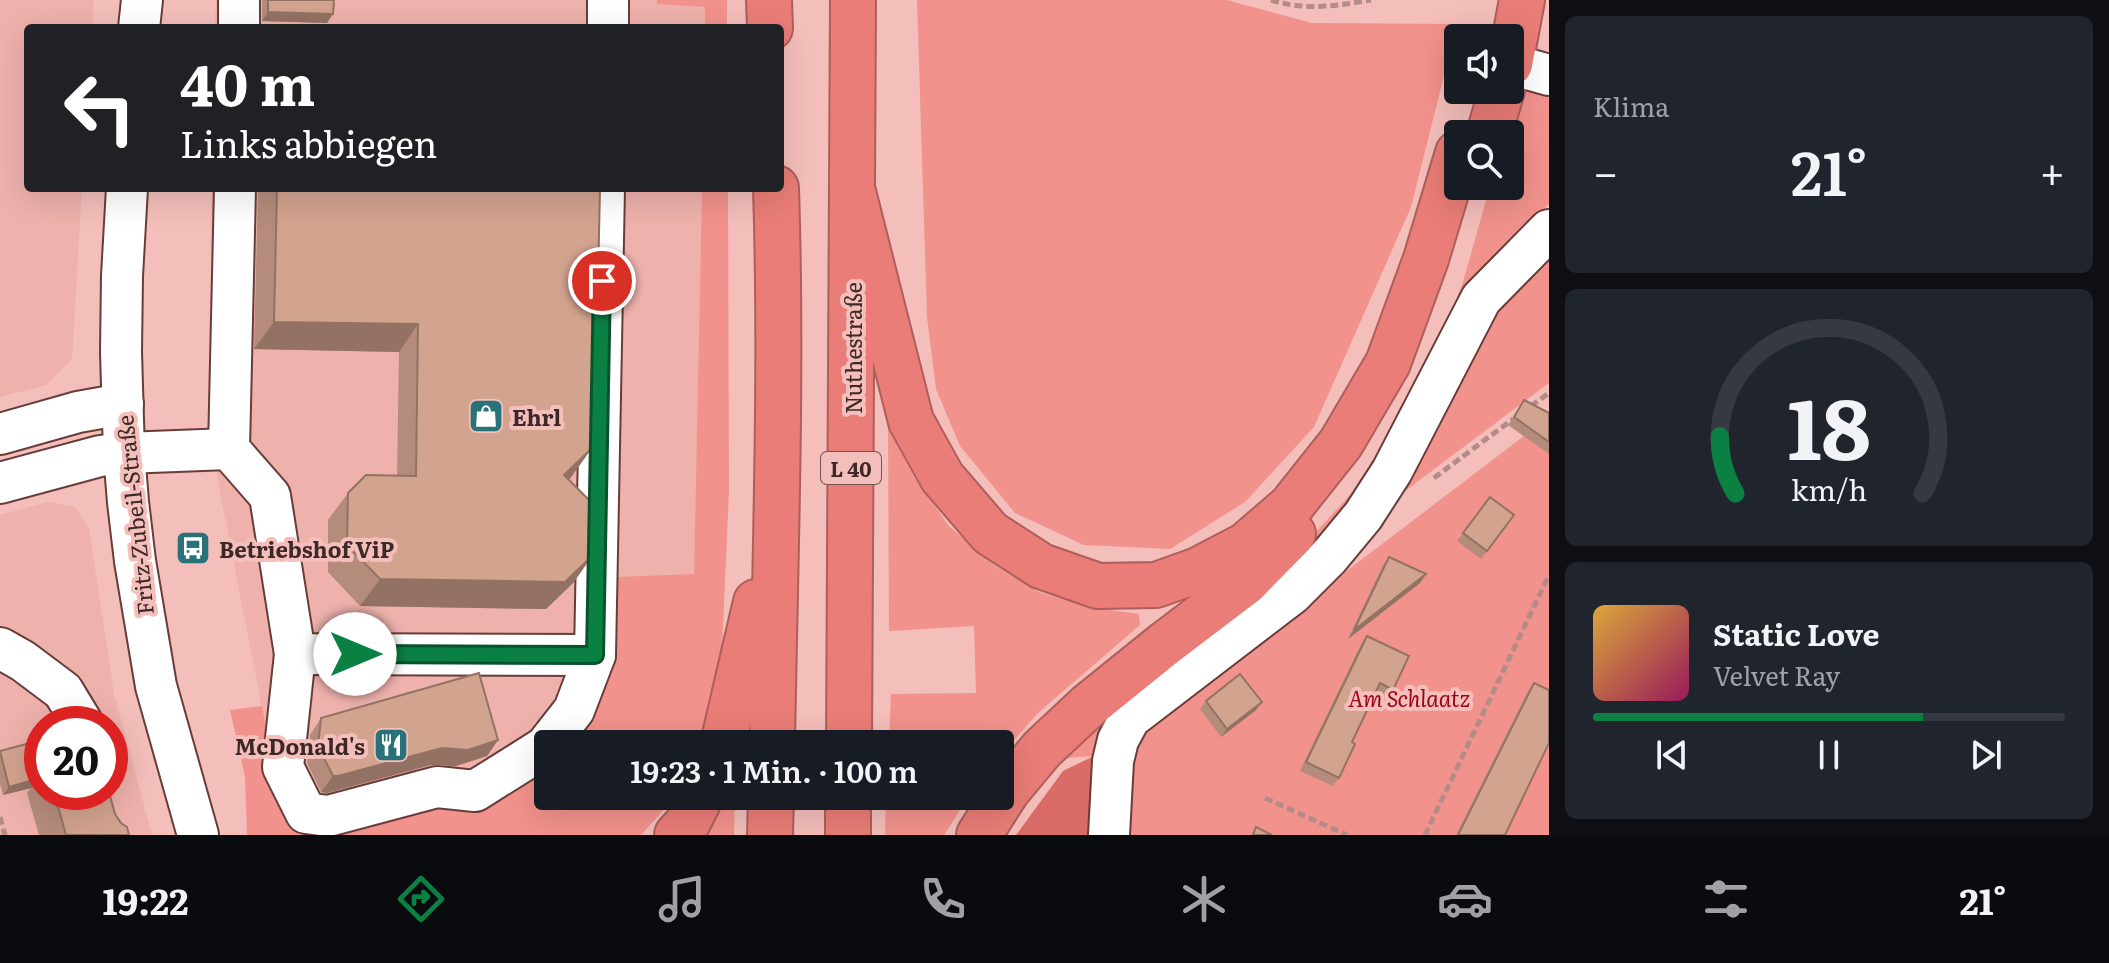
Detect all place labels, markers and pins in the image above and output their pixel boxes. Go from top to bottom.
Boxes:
pin [568,247,636,315]
shop icon: Ehrl [467,397,505,435]
place label: Ehrl [512,400,561,433]
bus stop icon: Betriebshof ViP [174,529,212,567]
place label: Betriebshof ViP [219,532,394,565]
restaurant icon: McDonald's [372,726,410,764]
place label: McDonald's [235,729,365,762]

